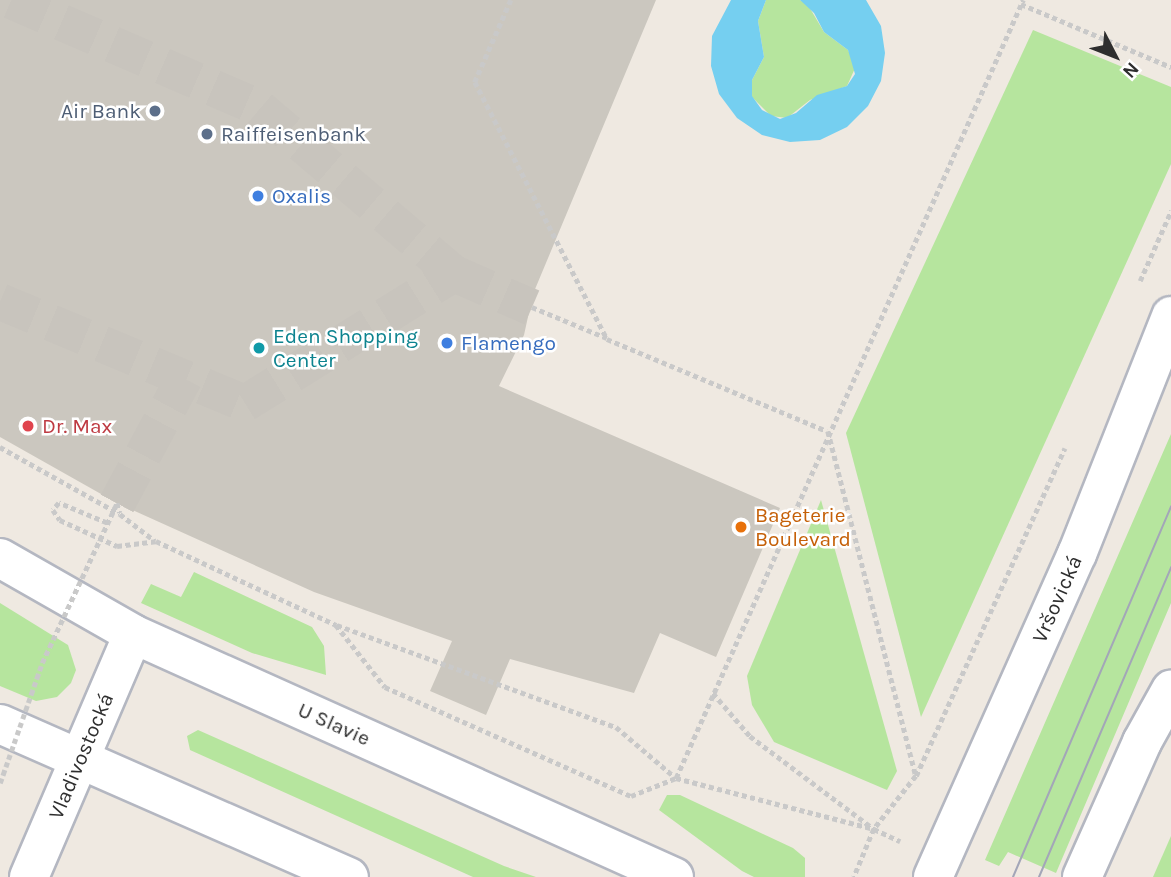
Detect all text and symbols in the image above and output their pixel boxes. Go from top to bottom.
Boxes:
north arrow [1080,21,1150,91]
text: N [1118,58,1143,82]
place label: Air Bank [61,98,141,124]
marker: Air Bank [147,103,163,119]
place label: Raiffeisenbank [221,121,366,147]
marker: Raiffeisenbank [199,126,215,142]
place label: Oxalis [272,183,331,209]
marker: Oxalis [250,188,266,204]
place label: Eden Shopping Center [273,323,418,373]
place label: Flamengo [461,330,556,356]
marker: Flamengo [439,335,455,351]
marker: Eden Shopping Center [251,340,267,356]
place label: Dr. Max [42,413,112,439]
marker: Dr. Max [20,418,36,434]
place label: Bageterie Boulevard [755,502,851,552]
marker: Bageterie Boulevard [733,519,749,535]
street label: Vršovická [1027,552,1087,646]
street label: Vladivostocká [43,689,119,823]
street label: U Slavie [294,697,374,751]

